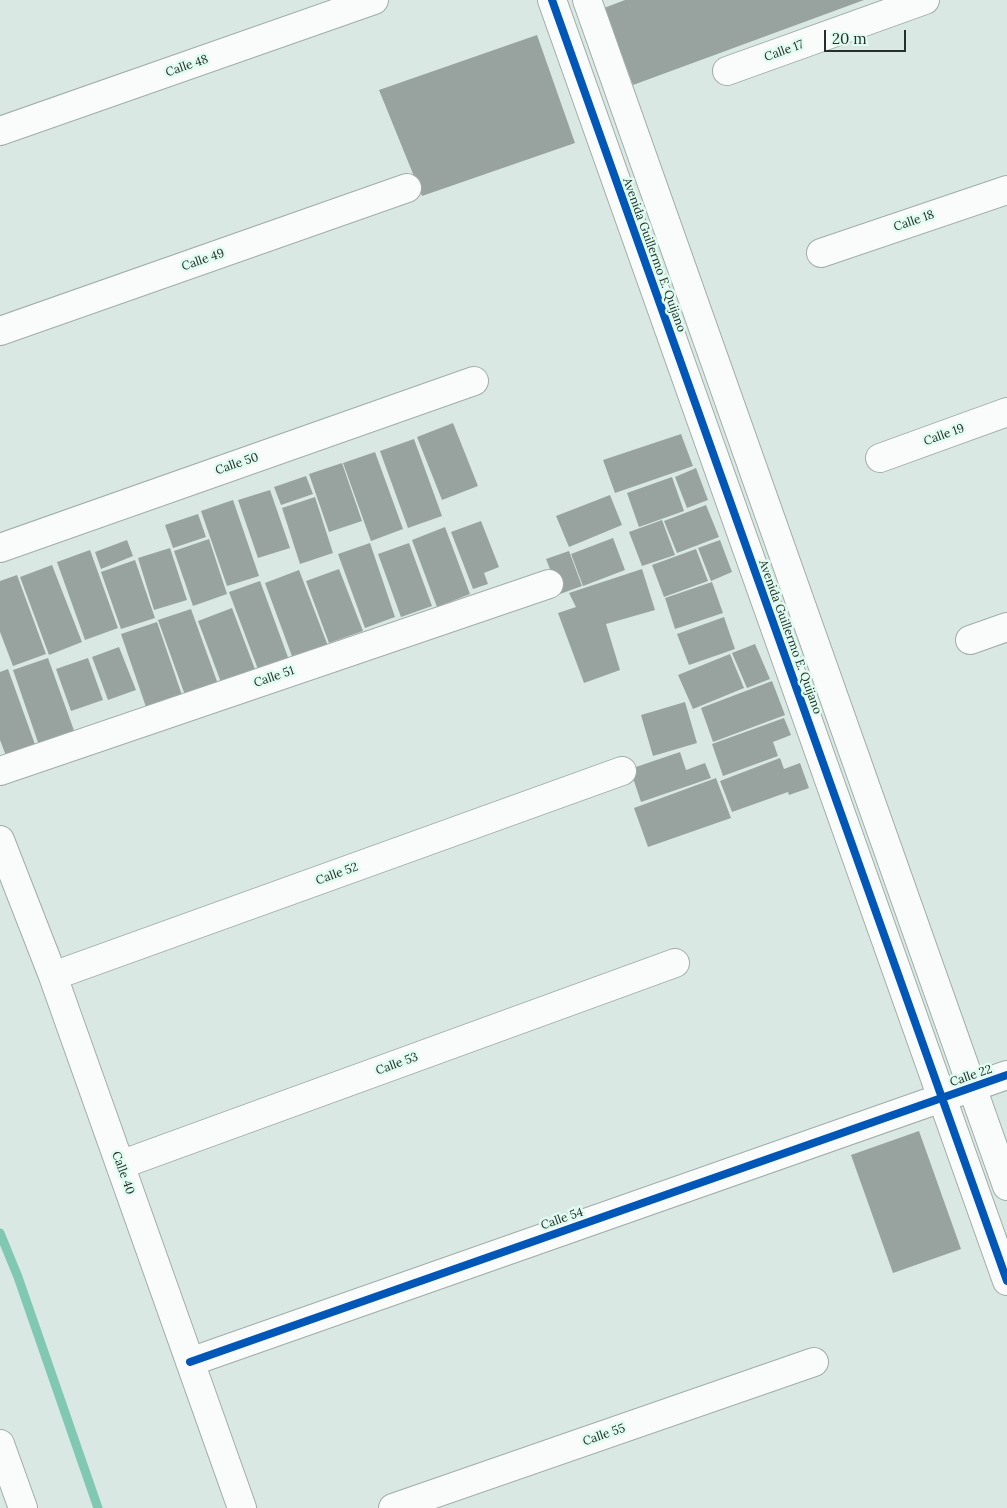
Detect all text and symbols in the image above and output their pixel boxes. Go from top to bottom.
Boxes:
scale bar [827,20,910,52]
text: 20 m [832,29,867,48]
street label: Calle 17 [762,37,806,65]
street label: Calle 48 [164,52,210,80]
street label: Avenida Guillermo E. Quijano [619,176,689,334]
street label: Calle 18 [892,207,936,235]
street label: Calle 49 [180,246,226,274]
street label: Calle 19 [922,421,966,449]
street label: Calle 50 [213,450,261,478]
street label: Avenida Guillermo E. Quijano [755,558,825,716]
street label: Calle 51 [252,663,296,691]
street label: Calle 52 [314,860,360,888]
street label: Calle 53 [374,1050,420,1078]
street label: Calle 22 [948,1062,994,1090]
street label: Calle 40 [109,1150,137,1196]
street label: Calle 54 [539,1205,585,1233]
street label: Calle 55 [581,1421,627,1449]

